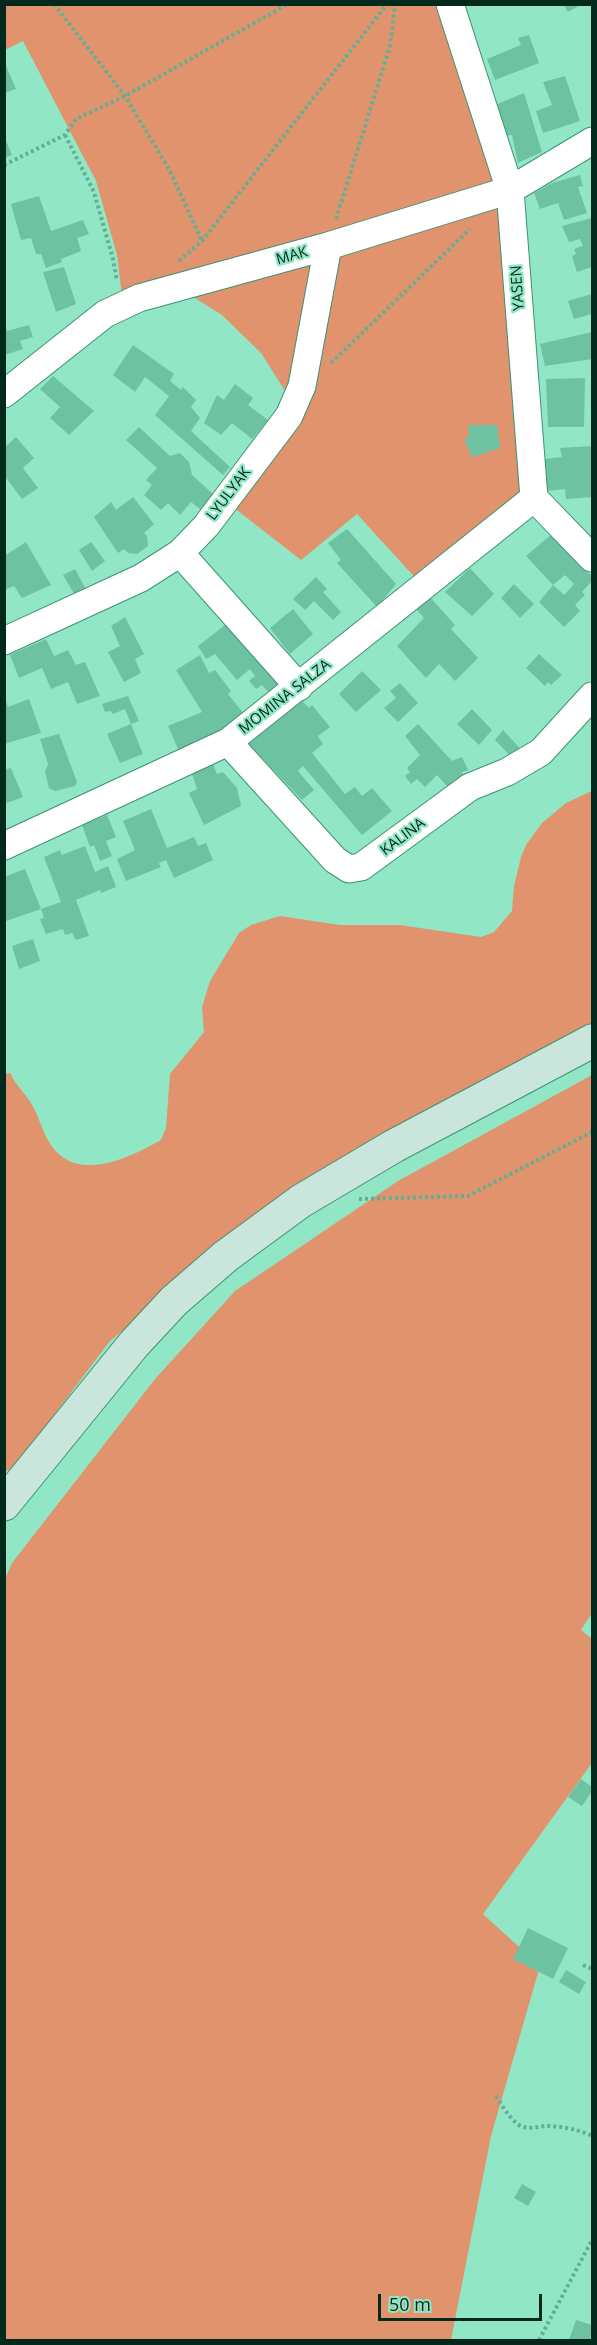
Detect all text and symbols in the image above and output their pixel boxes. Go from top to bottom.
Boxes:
street label: МАК [274,243,310,269]
street label: YASEN [507,265,529,311]
street label: LYULYAK [203,464,255,524]
street label: MOMINA SALZA [236,656,334,738]
street label: KALINA [377,814,429,860]
scale bar [381,2282,544,2320]
text: 50 m [389,2292,431,2316]

